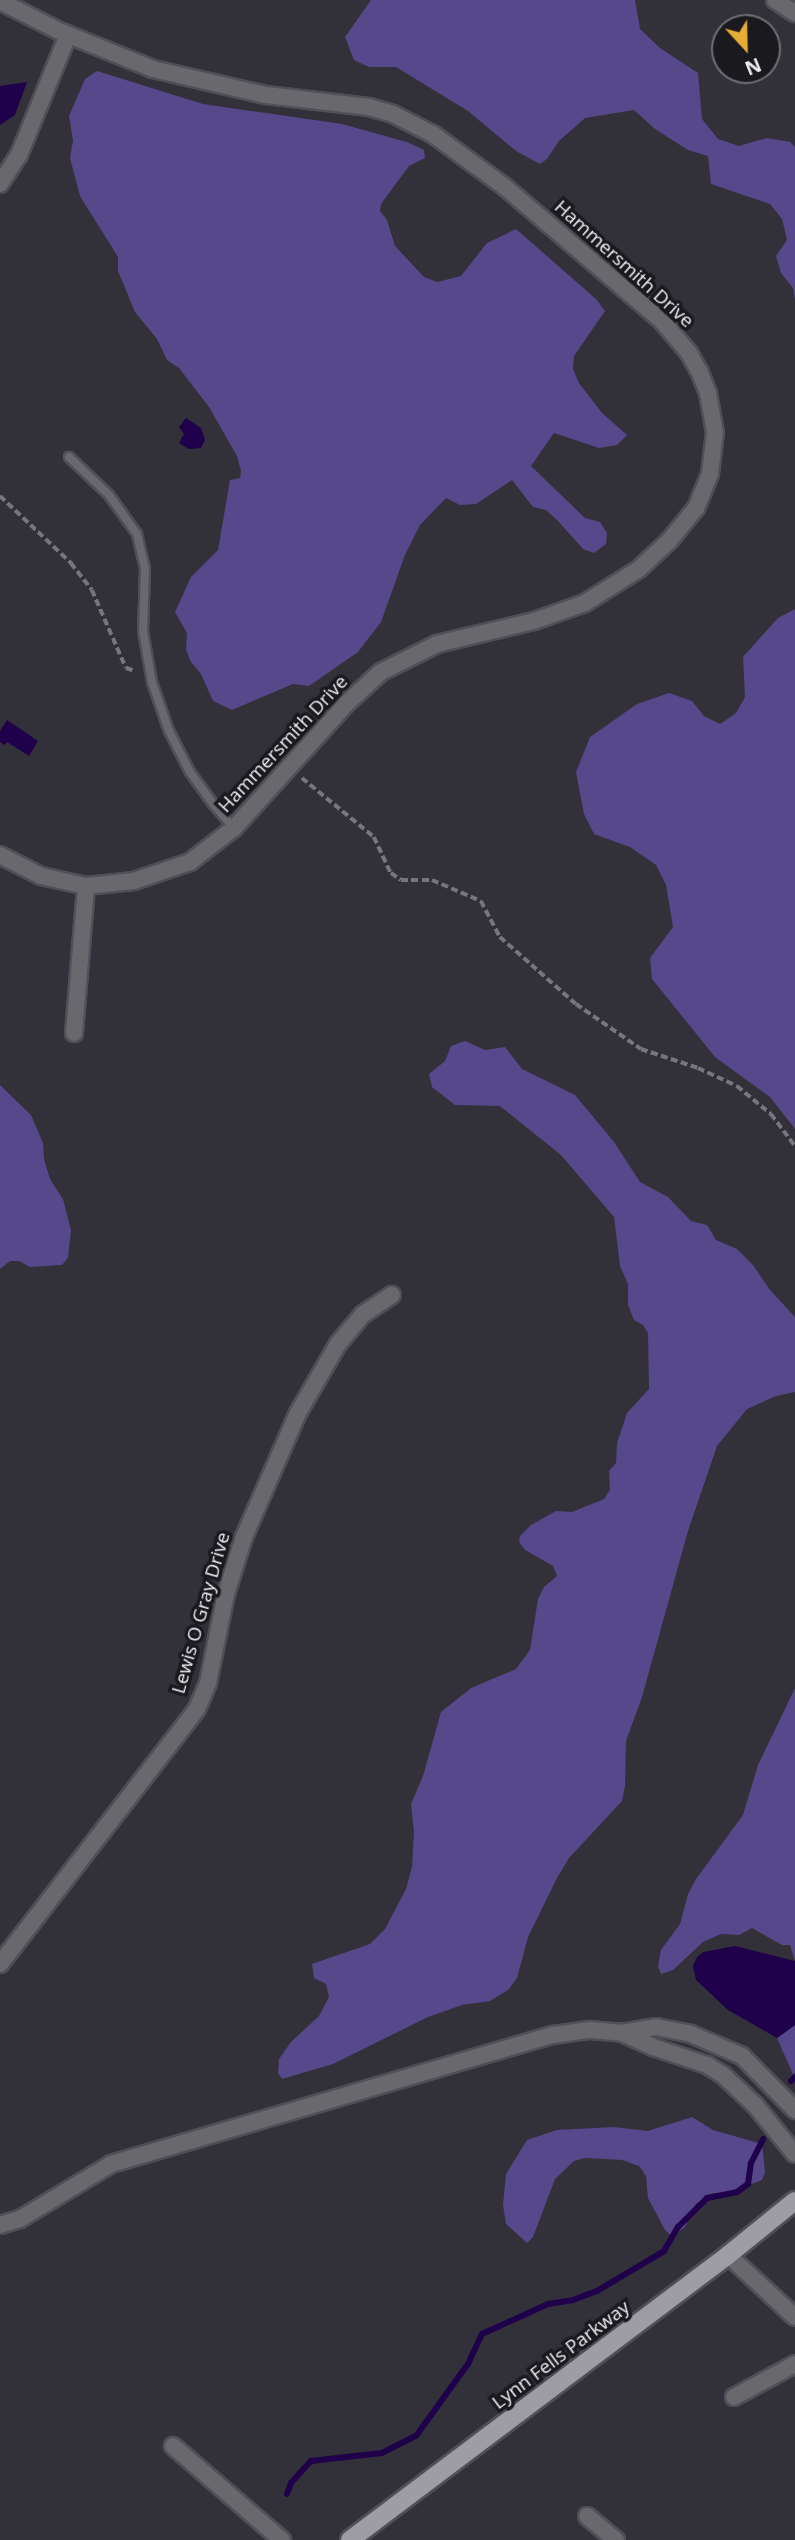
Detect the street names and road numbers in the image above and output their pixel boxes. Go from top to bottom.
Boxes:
street label: Hammersmith Drive [550,195,698,333]
street label: Hammersmith Drive [213,671,353,817]
street label: Lewis O Gray Drive [167,1530,235,1696]
street label: Lynn Fells Parkway [488,2296,634,2414]

